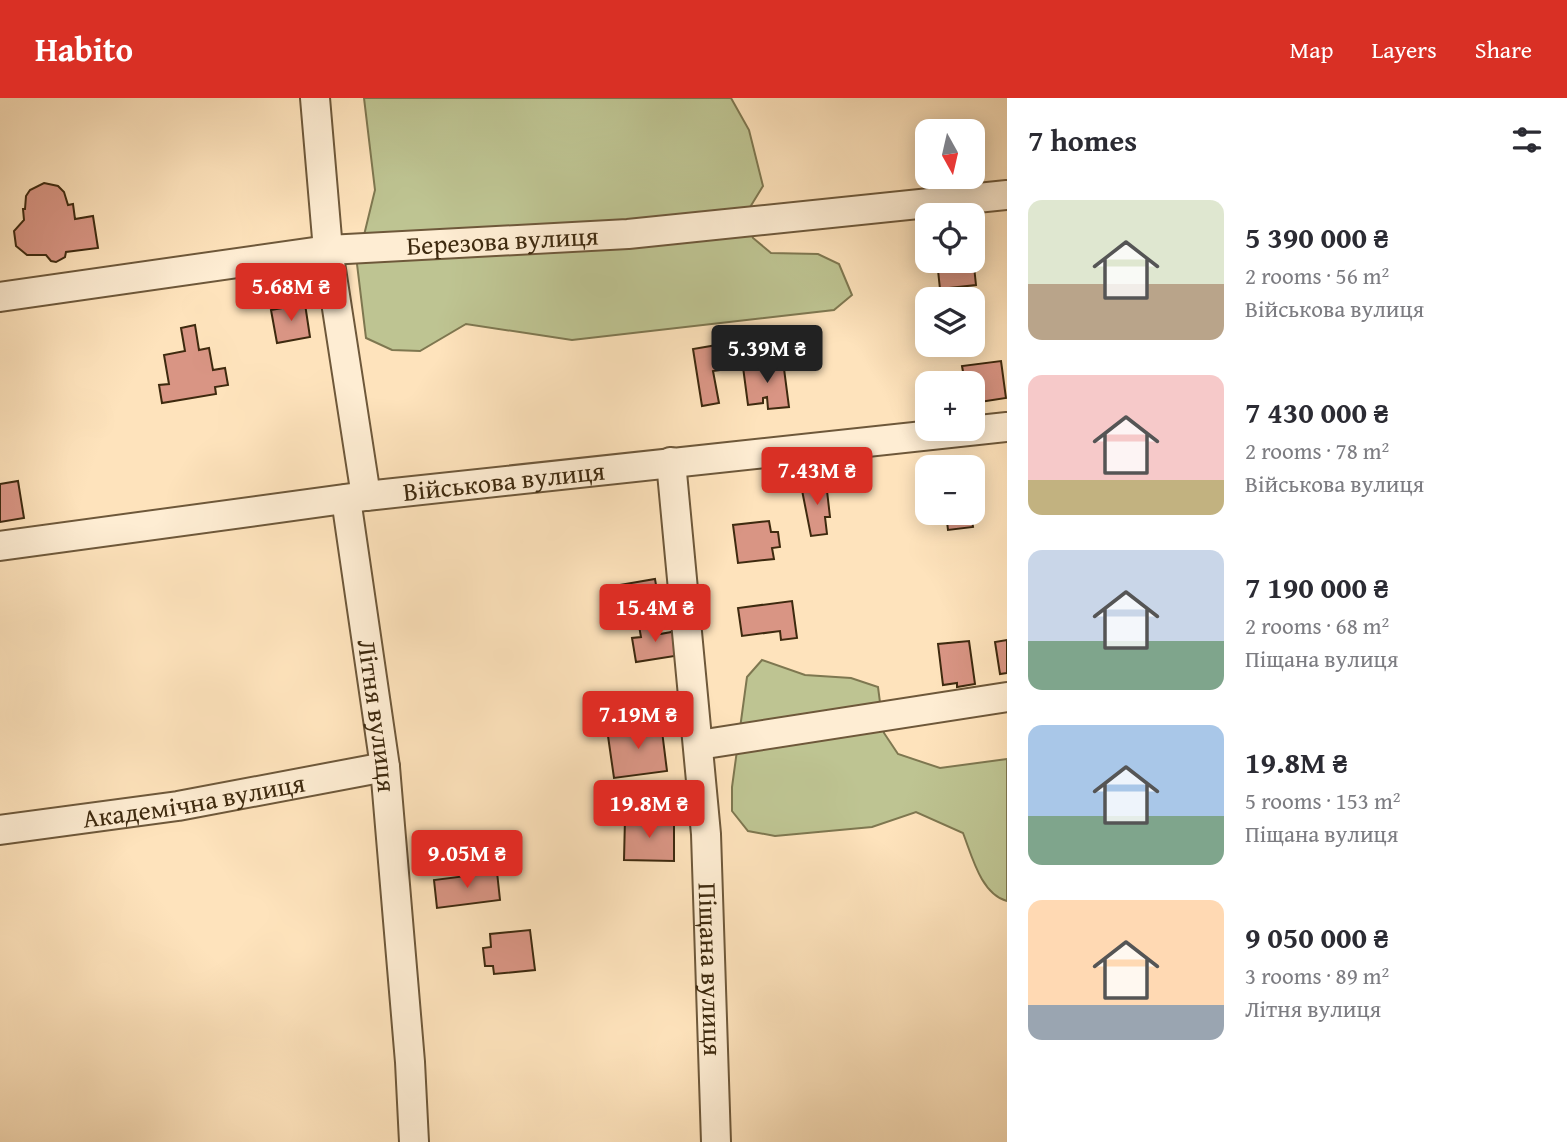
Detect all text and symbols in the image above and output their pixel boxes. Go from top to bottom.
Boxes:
text: Habito [35,25,133,73]
text: Map [1290,32,1333,67]
text: Layers [1371,32,1437,67]
text: Share [1475,32,1532,67]
text: 7 homes [1028,118,1137,162]
north arrow [915,119,985,189]
map controls [915,119,985,525]
icon: filters [1508,121,1546,159]
button: locate [915,203,985,273]
text: 5 390 000 ₴ [1245,215,1389,259]
street label: Березова вулиця [405,216,599,265]
icon: home [1084,228,1168,312]
text: 2 rooms · 56 m² [1245,259,1389,292]
pin: 5.68M ₴ [226,264,356,323]
text: 5.68M ₴ [251,269,331,302]
button: layers [915,287,985,357]
text: Військова вулиця [1245,292,1424,325]
pin: 5.39M ₴ [702,326,832,385]
text: 5.39M ₴ [727,331,807,364]
button: + [915,371,985,441]
text: 7 430 000 ₴ [1245,390,1389,434]
icon: home [1084,403,1168,487]
text: 2 rooms · 78 m² [1245,434,1389,467]
pin: 7.43M ₴ [752,448,882,507]
street label: Військова вулиця [401,450,607,511]
text: 7.43M ₴ [777,453,857,486]
button: − [915,455,985,525]
text: Військова вулиця [1245,467,1424,500]
text: 7 190 000 ₴ [1245,565,1389,609]
icon: home [1084,578,1168,662]
pin: 15.4M ₴ [590,584,720,644]
text: 15.4M ₴ [615,590,695,623]
text: 2 rooms · 68 m² [1245,609,1389,642]
street label: Літня вулиця [348,637,407,794]
text: Піщана вулиця [1245,642,1398,675]
pin: 7.19M ₴ [573,692,703,751]
text: 7.19M ₴ [598,697,678,730]
text: 19.8M ₴ [1245,740,1348,784]
icon: home [1084,753,1168,837]
street label: Академічна вулиця [80,762,308,838]
pin: 19.8M ₴ [584,780,714,840]
text: 5 rooms · 153 m² [1245,784,1400,817]
text: 19.8M ₴ [609,786,689,819]
text: Піщана вулиця [1245,817,1398,850]
pin: 9.05M ₴ [402,830,532,890]
text: 9.05M ₴ [427,836,507,869]
street label: Піщана вулиця [689,882,733,1057]
text: 9 050 000 ₴ [1245,915,1389,959]
icon: home [1084,928,1168,1012]
text: 3 rooms · 89 m² [1245,959,1389,992]
text: Літня вулиця [1245,992,1381,1025]

